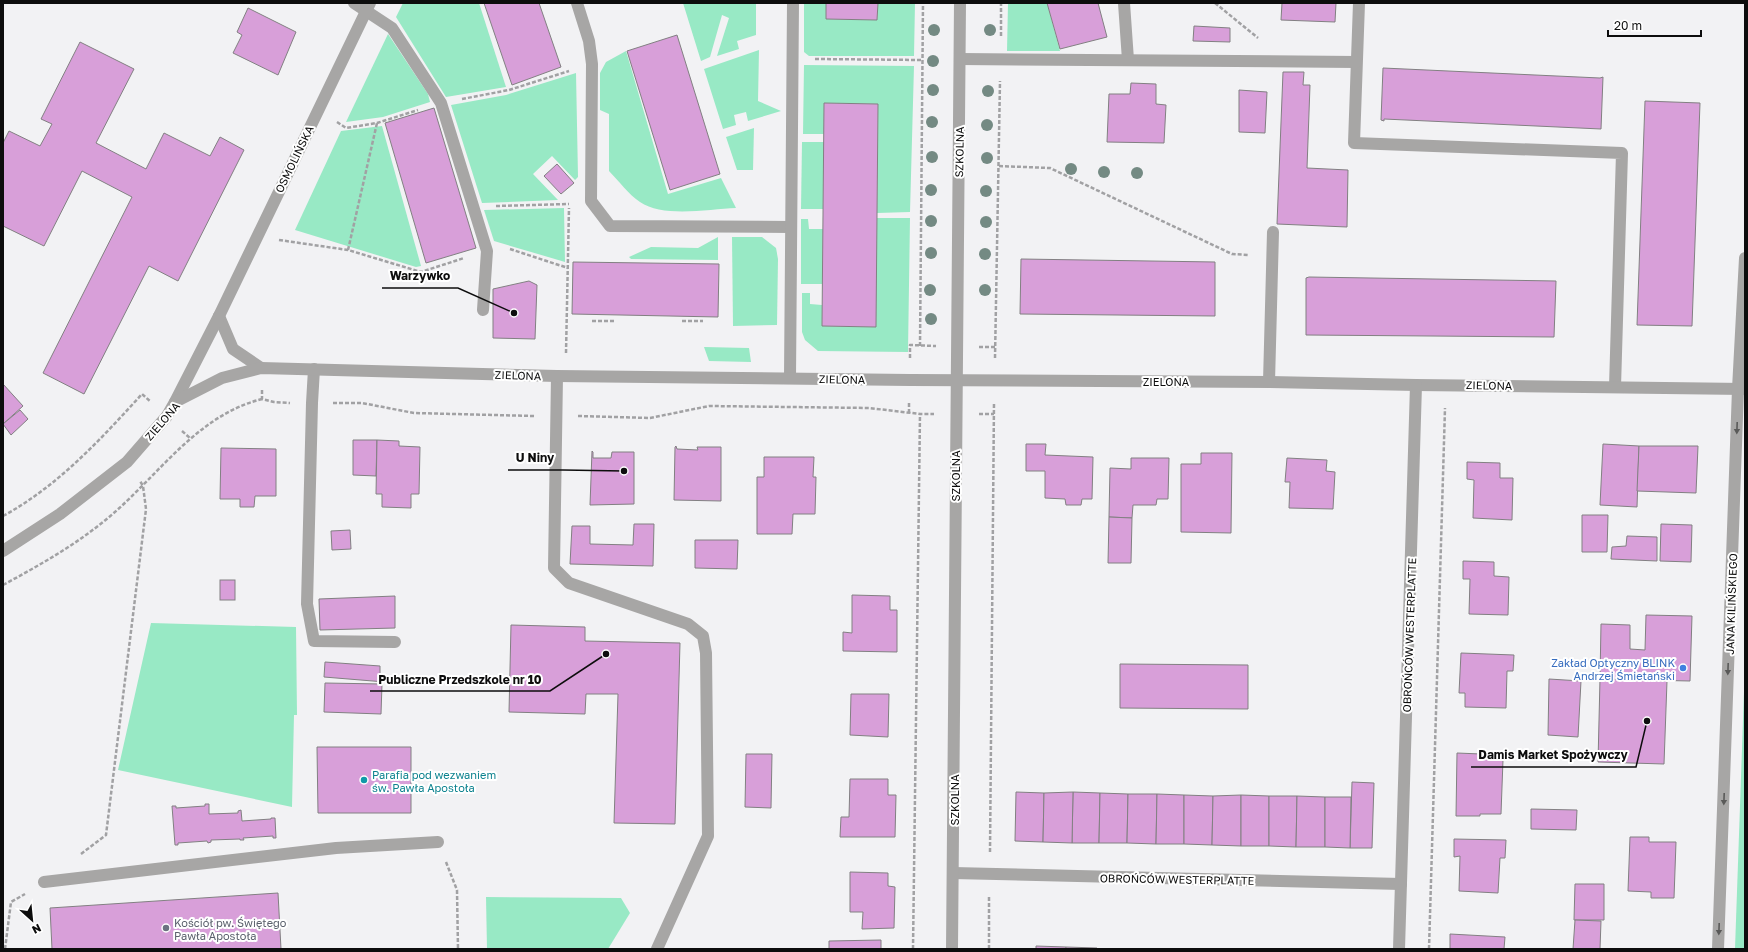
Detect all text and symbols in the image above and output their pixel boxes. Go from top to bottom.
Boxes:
scale bar [1608,12,1701,38]
text: 20 m [1614,18,1642,33]
street label: OSMOLIŃSKA [272,123,316,195]
street label: SZKOLNA [952,126,966,178]
callout: Warzywko [382,264,458,288]
text: Warzywko [390,268,450,283]
street label: ZIELONA [495,368,542,382]
street label: ZIELONA [819,372,866,386]
street label: ZIELONA [1143,375,1190,388]
street label: ZIELONA [1466,378,1513,392]
street label: ZIELONA [142,399,183,443]
one-way arrow [1734,422,1740,435]
callout: U Niny [508,446,563,470]
text: U Niny [516,450,555,465]
street label: SZKOLNA [949,450,962,502]
street label: JANA KILIŃSKIEGO [1723,553,1739,655]
street label: OBROŃCÓW WESTERPLATTE [1400,557,1418,712]
place label: Zakład Optyczny BLINK Andrzej Śmietański [1551,656,1675,682]
marker: Zakład Optyczny BLINK Andrzej Śmietański [1678,663,1688,673]
one-way arrow [1725,663,1732,675]
callout: Publiczne Przedszkole nr 10 [370,667,550,691]
text: Publiczne Przedszkole nr 10 [378,672,542,687]
callout: Damis Market Spożywczy [1471,743,1636,767]
text: Damis Market Spożywczy [1478,747,1628,762]
place label: Parafia pod wezwaniem św. Pawła Apostoła [372,768,496,794]
street label: SZKOLNA [948,774,961,826]
marker: Parafia pod wezwaniem św. Pawła Apostoła [359,775,369,785]
one-way arrow [1720,793,1727,805]
street label: OBROŃCÓW WESTERPLATTE [1100,871,1255,887]
north arrow [12,900,52,940]
place label: Kościół pw. Świętego Pawła Apostoła [174,916,287,942]
text: N [30,922,43,937]
marker: Kościół pw. Świętego Pawła Apostoła [161,923,171,933]
one-way arrow [1716,923,1722,936]

